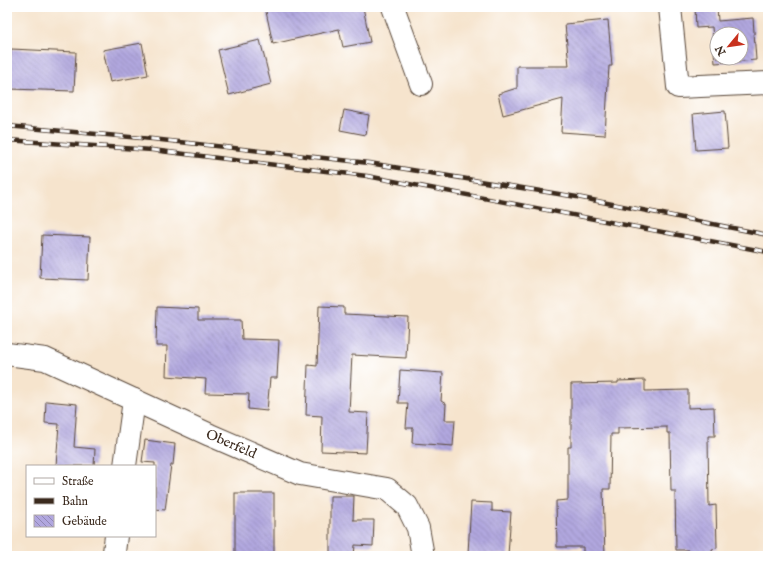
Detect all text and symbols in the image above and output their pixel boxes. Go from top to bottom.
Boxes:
north arrow [709,26,749,66]
text: N [712,42,730,59]
street label: Oberfeld [203,425,260,463]
legend [26,465,156,537]
text: Straße [62,474,94,489]
text: Bahn [62,494,89,509]
text: Gebäude [62,514,107,529]

